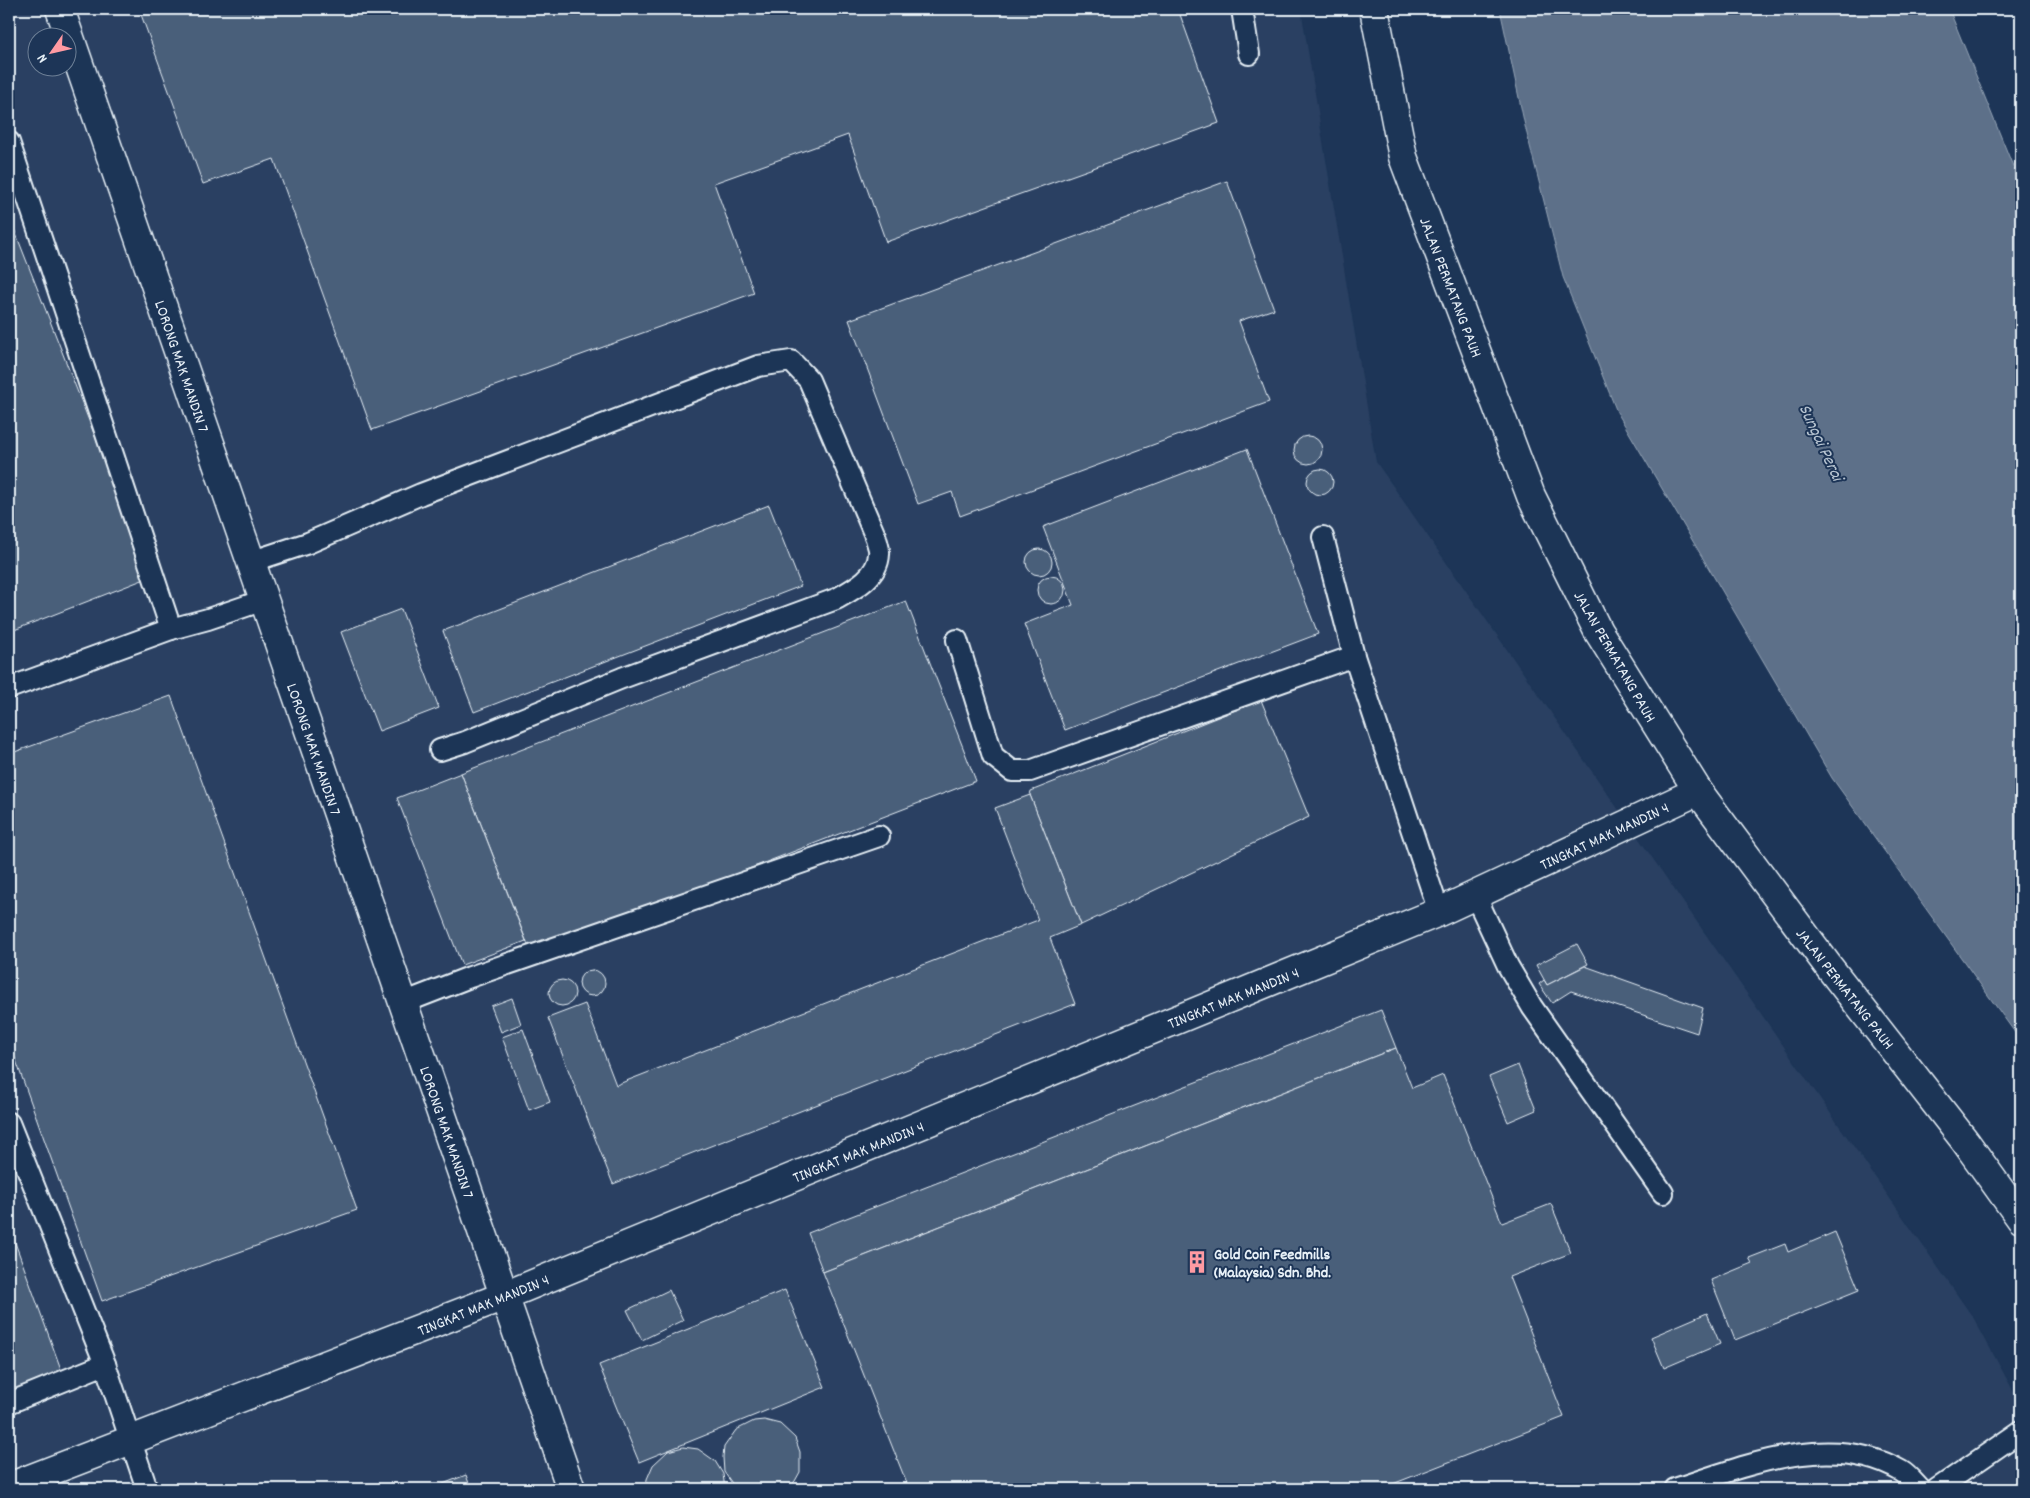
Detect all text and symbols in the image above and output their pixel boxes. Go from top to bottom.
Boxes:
north arrow [28,28,78,78]
text: N [33,50,53,67]
street label: JALAN PERMATANG PAUH [1412,214,1487,361]
street label: LORONG MAK MANDIN 7 [147,298,214,436]
water label: Sungai Perai [1791,400,1850,488]
street label: JALAN PERMATANG PAUH [1567,587,1661,727]
street label: LORONG MAK MANDIN 7 [279,681,346,819]
street label: TINGKAT MAK MANDIN 4 [1537,797,1673,877]
street label: JALAN PERMATANG PAUH [1789,924,1899,1055]
street label: TINGKAT MAK MANDIN 4 [1165,962,1303,1036]
street label: LORONG MAK MANDIN 7 [412,1064,479,1202]
street label: TINGKAT MAK MANDIN 4 [790,1116,928,1190]
place label: Gold Coin Feedmills (Malaysia) Sdn. Bhd. [1214,1244,1331,1285]
building icon: Gold Coin Feedmills (Malaysia) Sdn. Bhd. [1184,1249,1210,1275]
street label: TINGKAT MAK MANDIN 4 [415,1269,553,1343]

